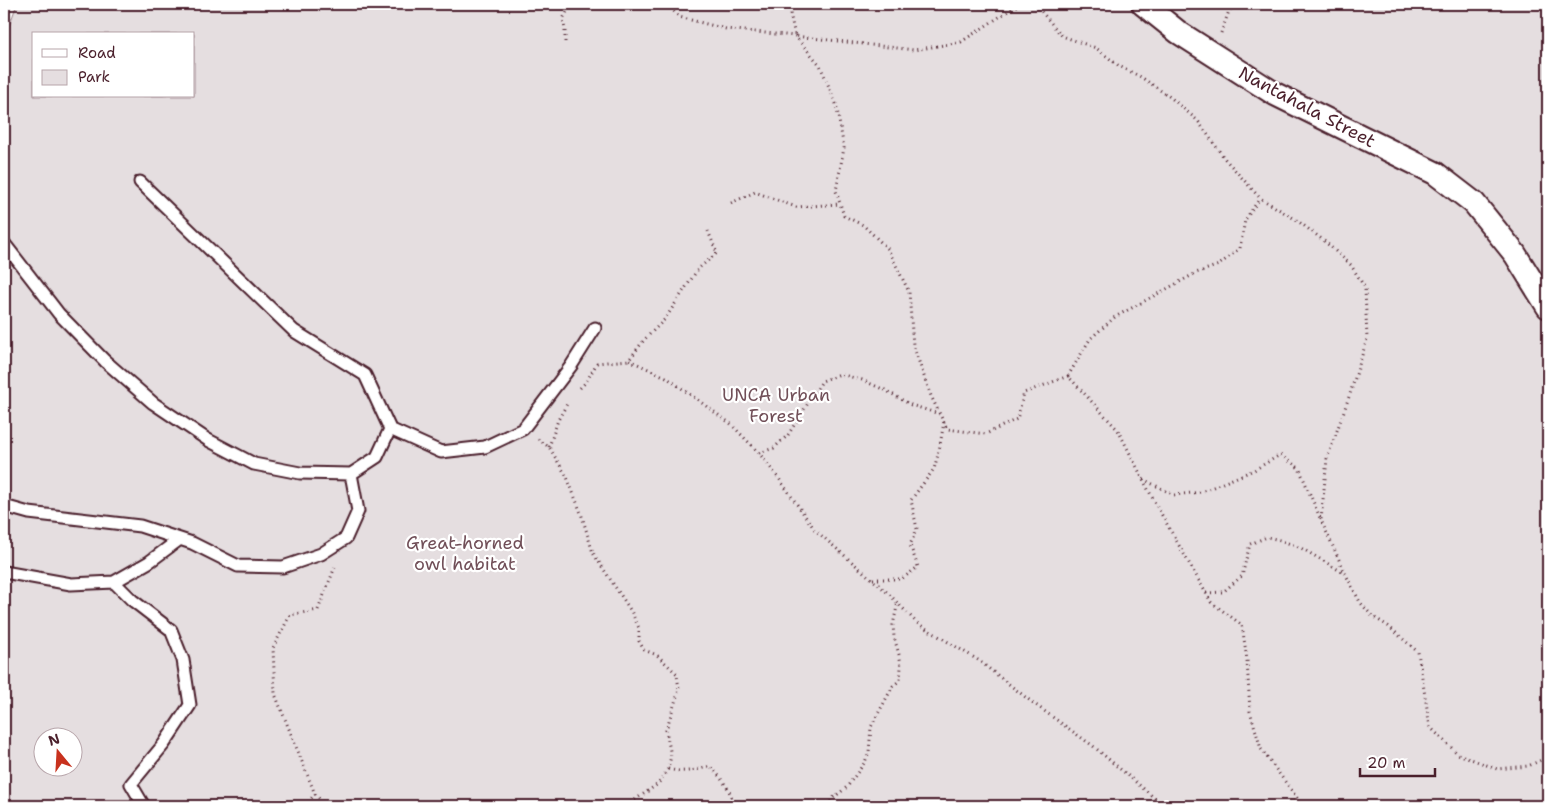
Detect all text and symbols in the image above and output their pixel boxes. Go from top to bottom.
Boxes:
legend [32,32,195,98]
text: Road [78,43,116,63]
street label: Nantahala Street [1234,61,1380,153]
text: Park [78,67,110,87]
park label: UNCA Urban Forest [722,383,830,428]
park label: Great-horned owl habitat [406,531,524,576]
north arrow [32,728,82,778]
text: N [46,729,62,750]
scale bar [1360,745,1434,777]
text: 20 m [1367,753,1406,773]

